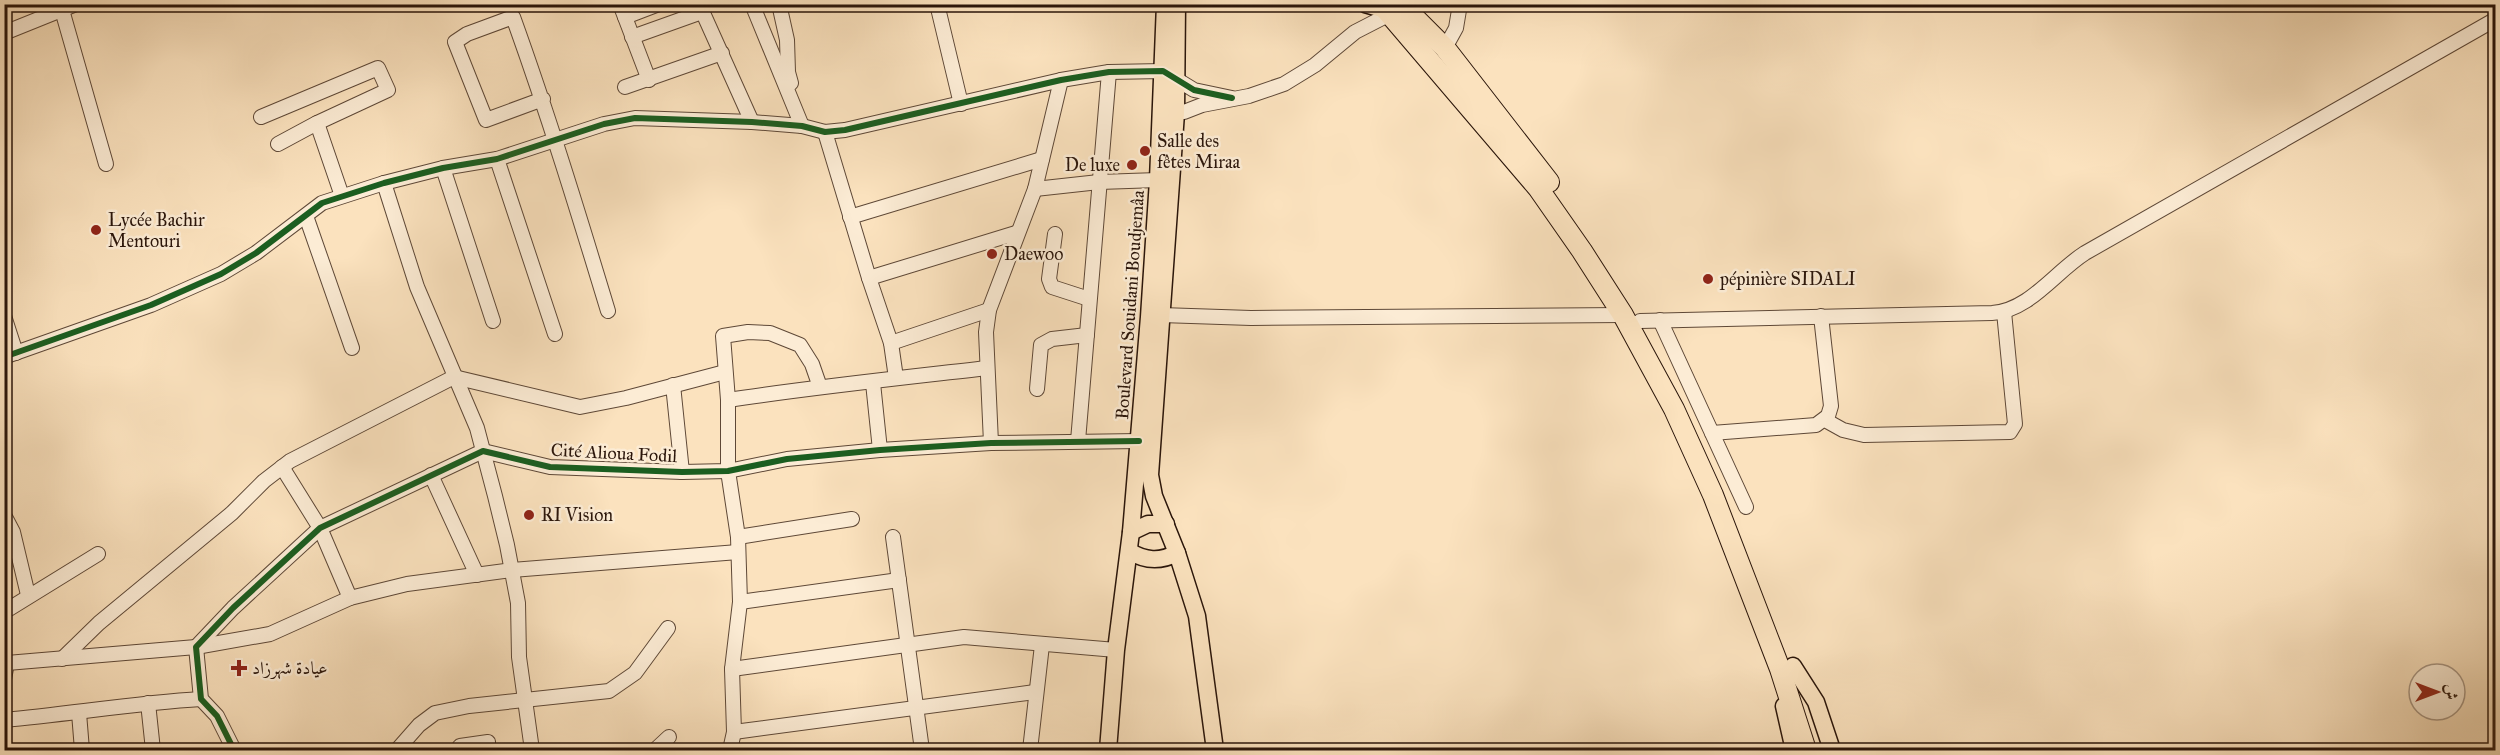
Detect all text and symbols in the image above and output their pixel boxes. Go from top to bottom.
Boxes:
place label: Salle des fêtes Miraa [1157,130,1241,173]
marker: Salle des fêtes Miraa [1138,144,1152,158]
place label: De luxe [1065,154,1120,176]
marker: De luxe [1125,158,1139,172]
street label: Boulevard Souidani Boudjemâa [1111,189,1149,420]
place label: Lycée Bachir Mentouri [108,209,205,252]
marker: Lycée Bachir Mentouri [89,223,103,237]
place label: Daewoo [1004,243,1063,265]
marker: Daewoo [985,247,999,261]
place label: pépinière SIDALI [1719,268,1856,290]
marker: pépinière SIDALI [1701,272,1715,286]
street label: Cité Alioua Fodil [550,439,678,467]
place label: RI Vision [541,504,613,526]
marker: RI Vision [522,508,536,522]
place label: عيادة شهرزاد [252,657,328,680]
marker: عيادة شهرزاد [230,659,248,677]
north arrow [2407,662,2467,722]
text: ش [2442,684,2461,700]

